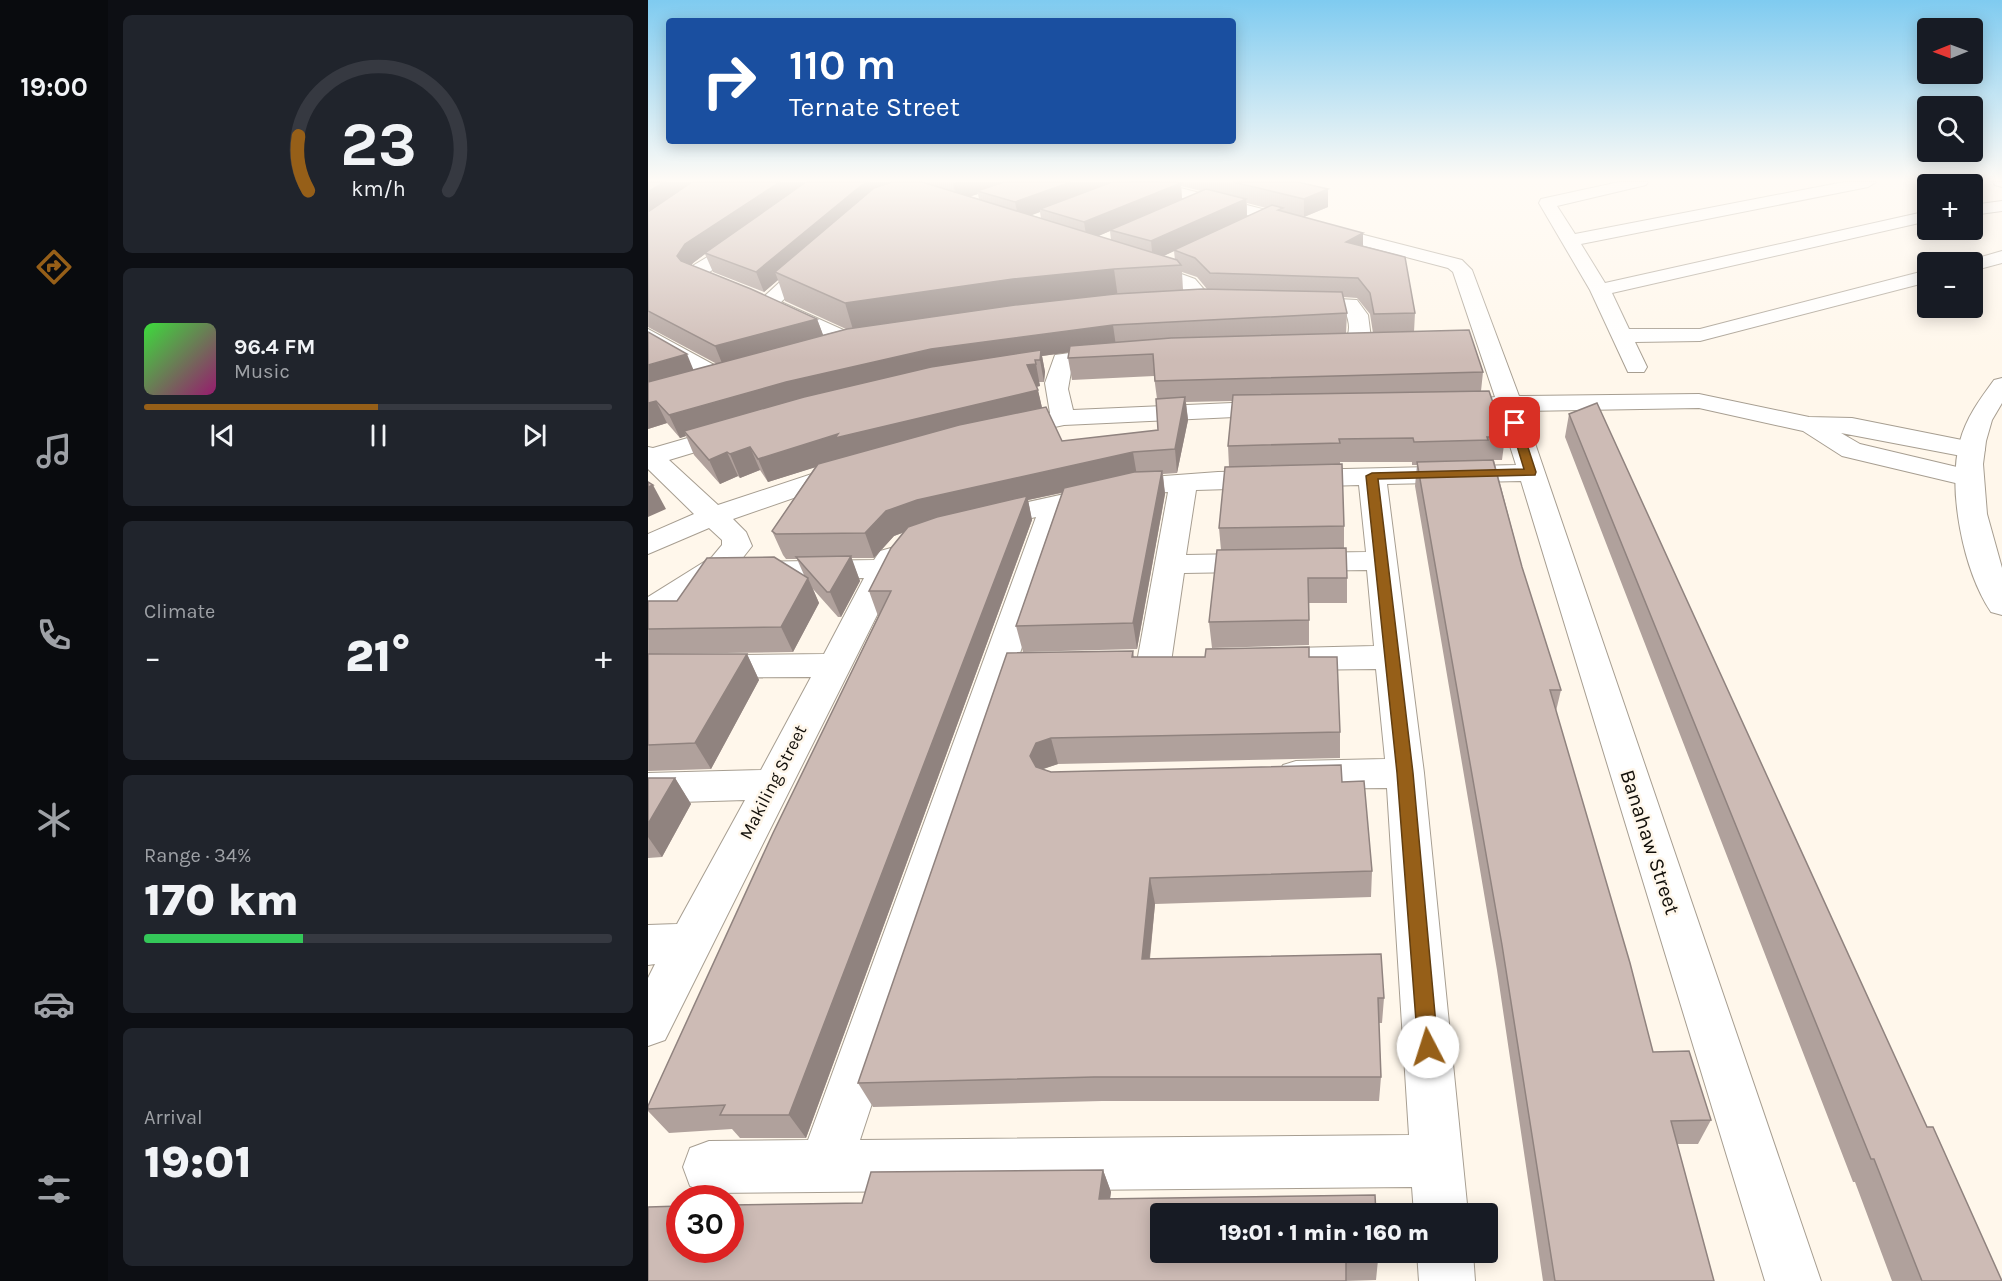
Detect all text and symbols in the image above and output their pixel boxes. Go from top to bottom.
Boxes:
north arrow [1917,18,1983,84]
map controls [1917,18,1983,318]
text: 110 m [789,40,896,90]
icon: right [690,42,768,120]
text: 19:00 [20,71,88,103]
text: Ternate Street [789,91,960,123]
button: search [1917,96,1983,162]
text: 23 [340,108,416,181]
button: + [1917,174,1983,240]
text: km/h [351,176,405,201]
icon: directions [33,246,75,288]
button: − [1917,252,1983,318]
text: 96.4 FM [234,334,315,360]
text: Music [234,360,290,383]
pin [1489,397,1540,448]
icon: arrive [1498,406,1531,439]
icon: previous [206,419,239,452]
icon: pause [362,419,395,452]
icon: next [518,419,551,452]
icon: music [33,430,75,472]
text: Climate [144,600,215,623]
icon: phone [33,614,75,656]
text: 21° [345,630,411,682]
text: − [144,638,161,676]
text: + [595,638,612,676]
street label: Makiling Street [735,721,811,843]
street label: Banahaw Street [1615,767,1685,918]
icon: climate [33,799,75,841]
text: Range · 34% [144,844,251,867]
text: 170 km [144,874,299,926]
icon: car [33,983,75,1025]
position arrow [1396,1015,1460,1079]
text: Arrival [144,1106,203,1129]
text: 19:01 [144,1136,252,1188]
icon: filters [33,1168,75,1210]
speed limit sign: 30 [666,1185,744,1263]
text: 19:01 · 1 min · 160 m [1219,1220,1429,1246]

